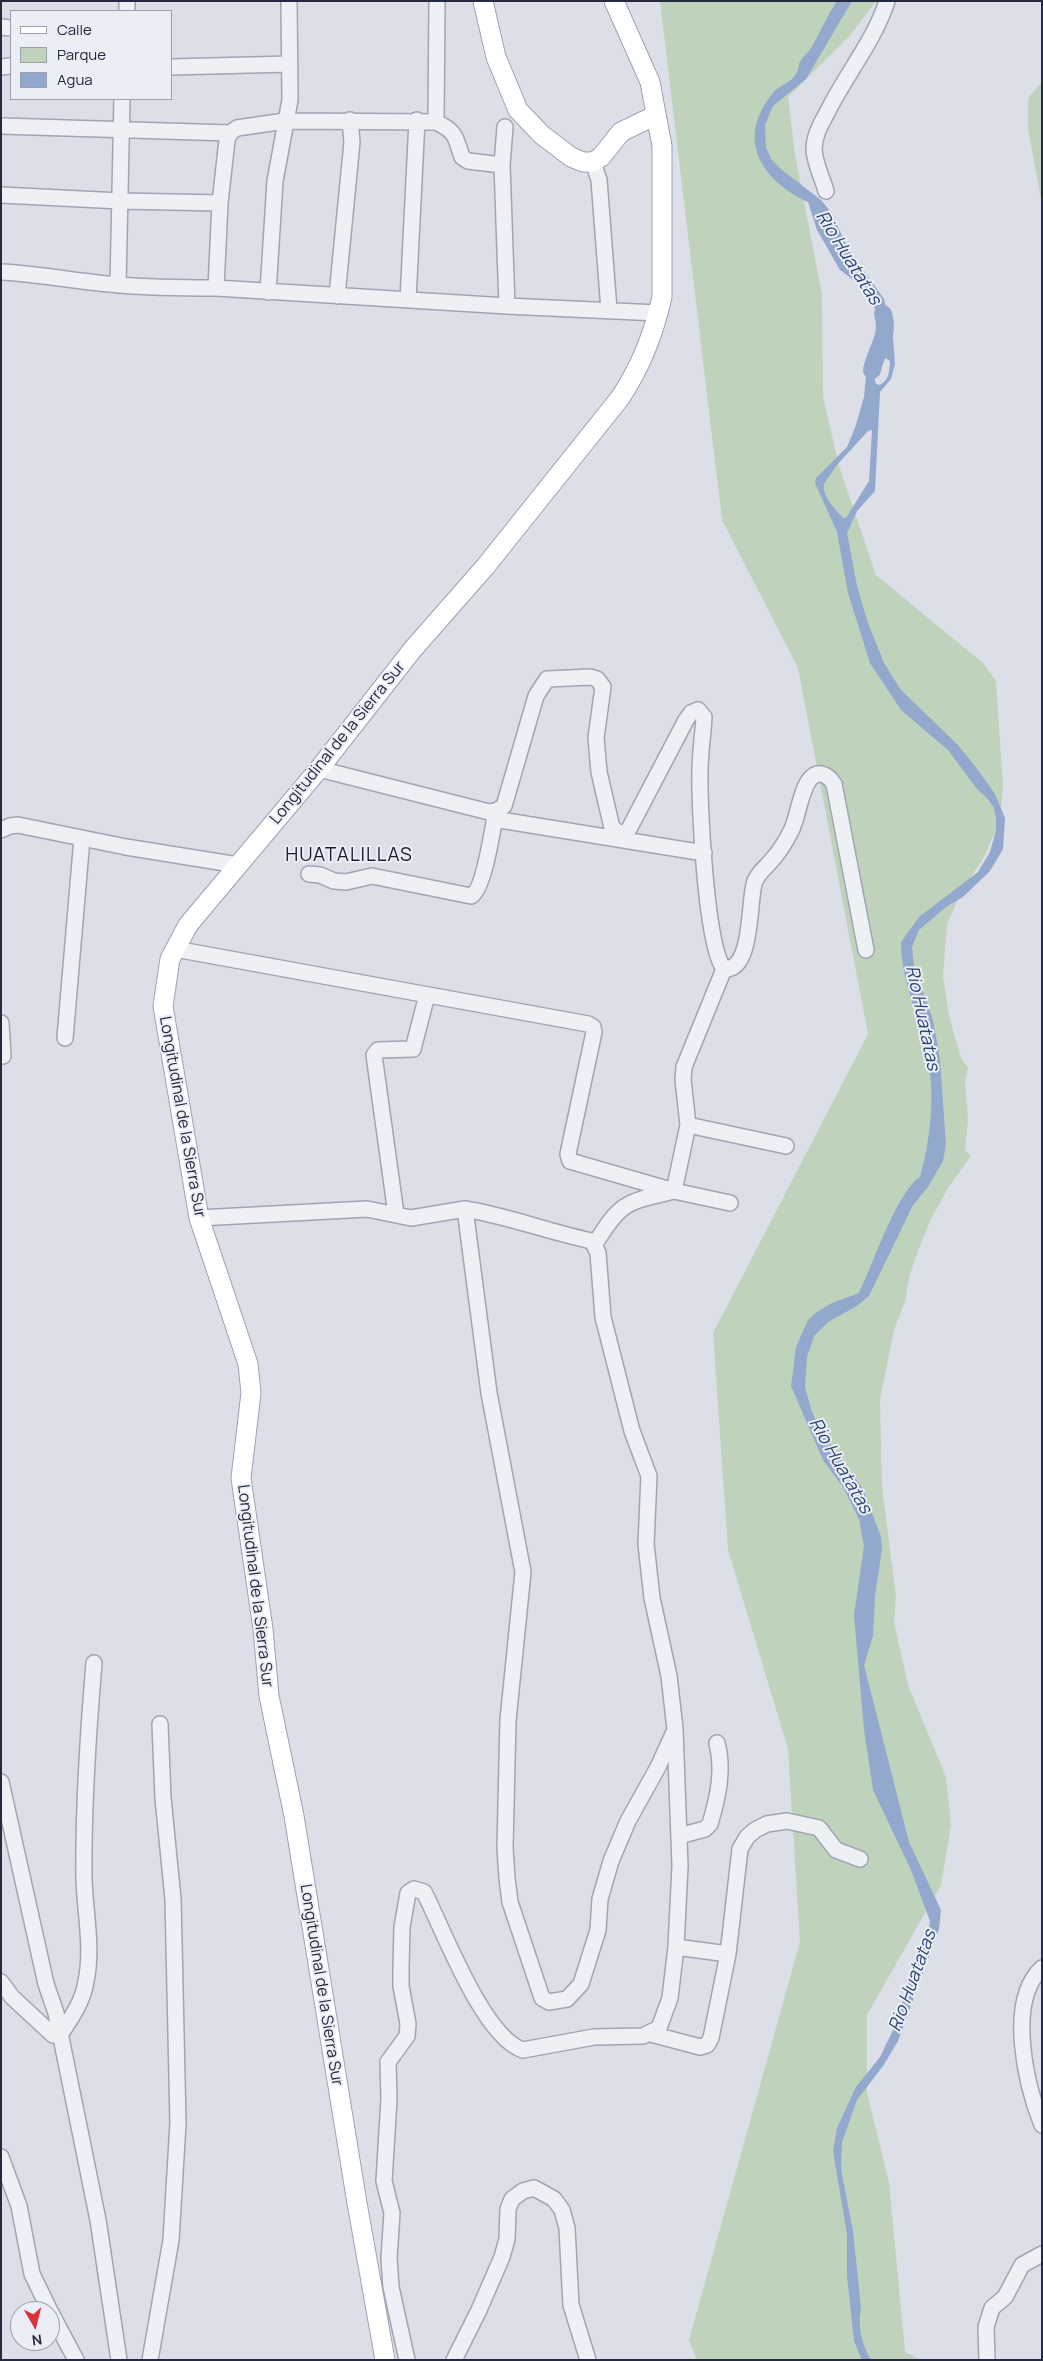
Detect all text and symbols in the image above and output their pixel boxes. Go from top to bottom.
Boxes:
legend [10,10,172,100]
text: Calle [57,19,92,40]
text: Parque [57,44,106,65]
text: Agua [57,69,93,90]
water label: Rio Huatatas [811,207,885,309]
street label: Longitudinal de la Sierra Sur [266,658,410,828]
district label: HUATALILLAS [284,845,414,867]
water label: Rio Huatatas [900,964,944,1072]
street label: Longitudinal de la Sierra Sur [155,1015,209,1219]
water label: Rio Huatatas [804,1414,876,1518]
street label: Longitudinal de la Sierra Sur [233,1484,277,1688]
street label: Longitudinal de la Sierra Sur [296,1883,346,2087]
water label: Rio Huatatas [885,1927,941,2035]
north arrow [10,2301,60,2351]
text: N [31,2330,43,2350]

